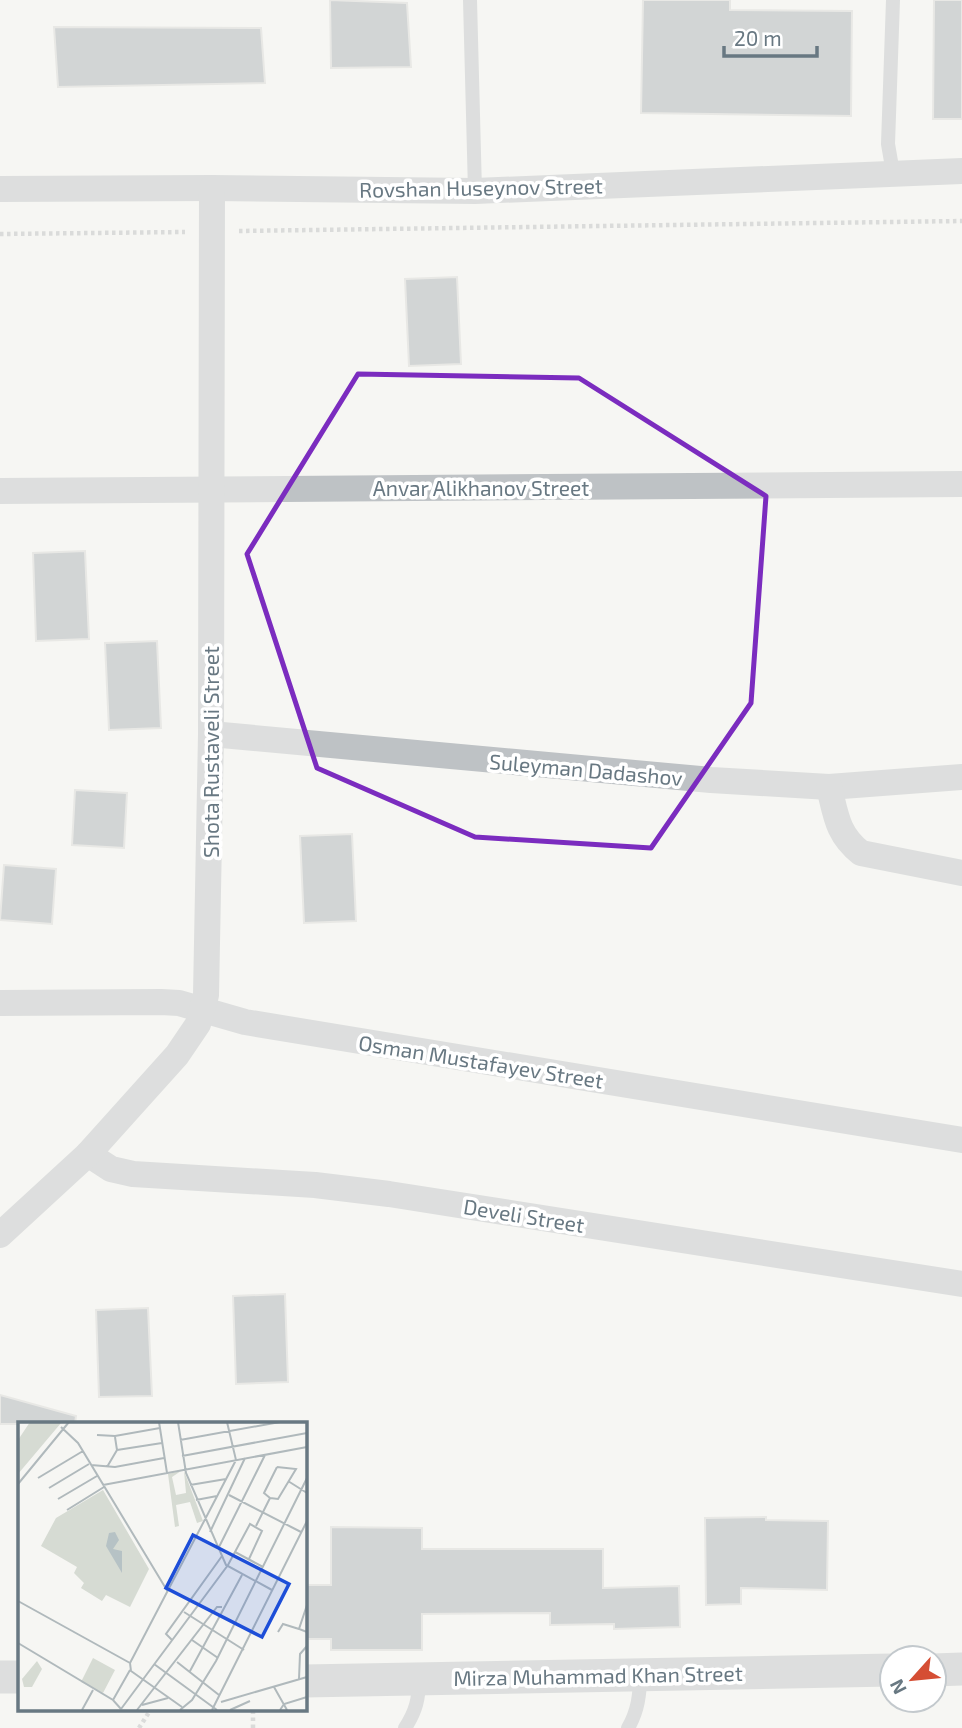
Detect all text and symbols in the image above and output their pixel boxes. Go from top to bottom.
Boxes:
scale bar [724,14,817,58]
text: 20 m [734,25,782,50]
street label: Rovshan Huseynov Street [359,172,603,202]
street label: Anvar Alikhanov Street [373,475,589,500]
street label: Shota Rustaveli Street [198,646,223,858]
street label: Suleyman Dadashov [488,748,684,790]
street label: Osman Mustafayev Street [357,1029,605,1093]
street label: Develi Street [462,1193,586,1237]
inset map [18,1422,306,1710]
north arrow [878,1644,948,1714]
street label: Mirza Muhammad Khan Street [453,1660,743,1690]
text: N [884,1676,911,1698]

